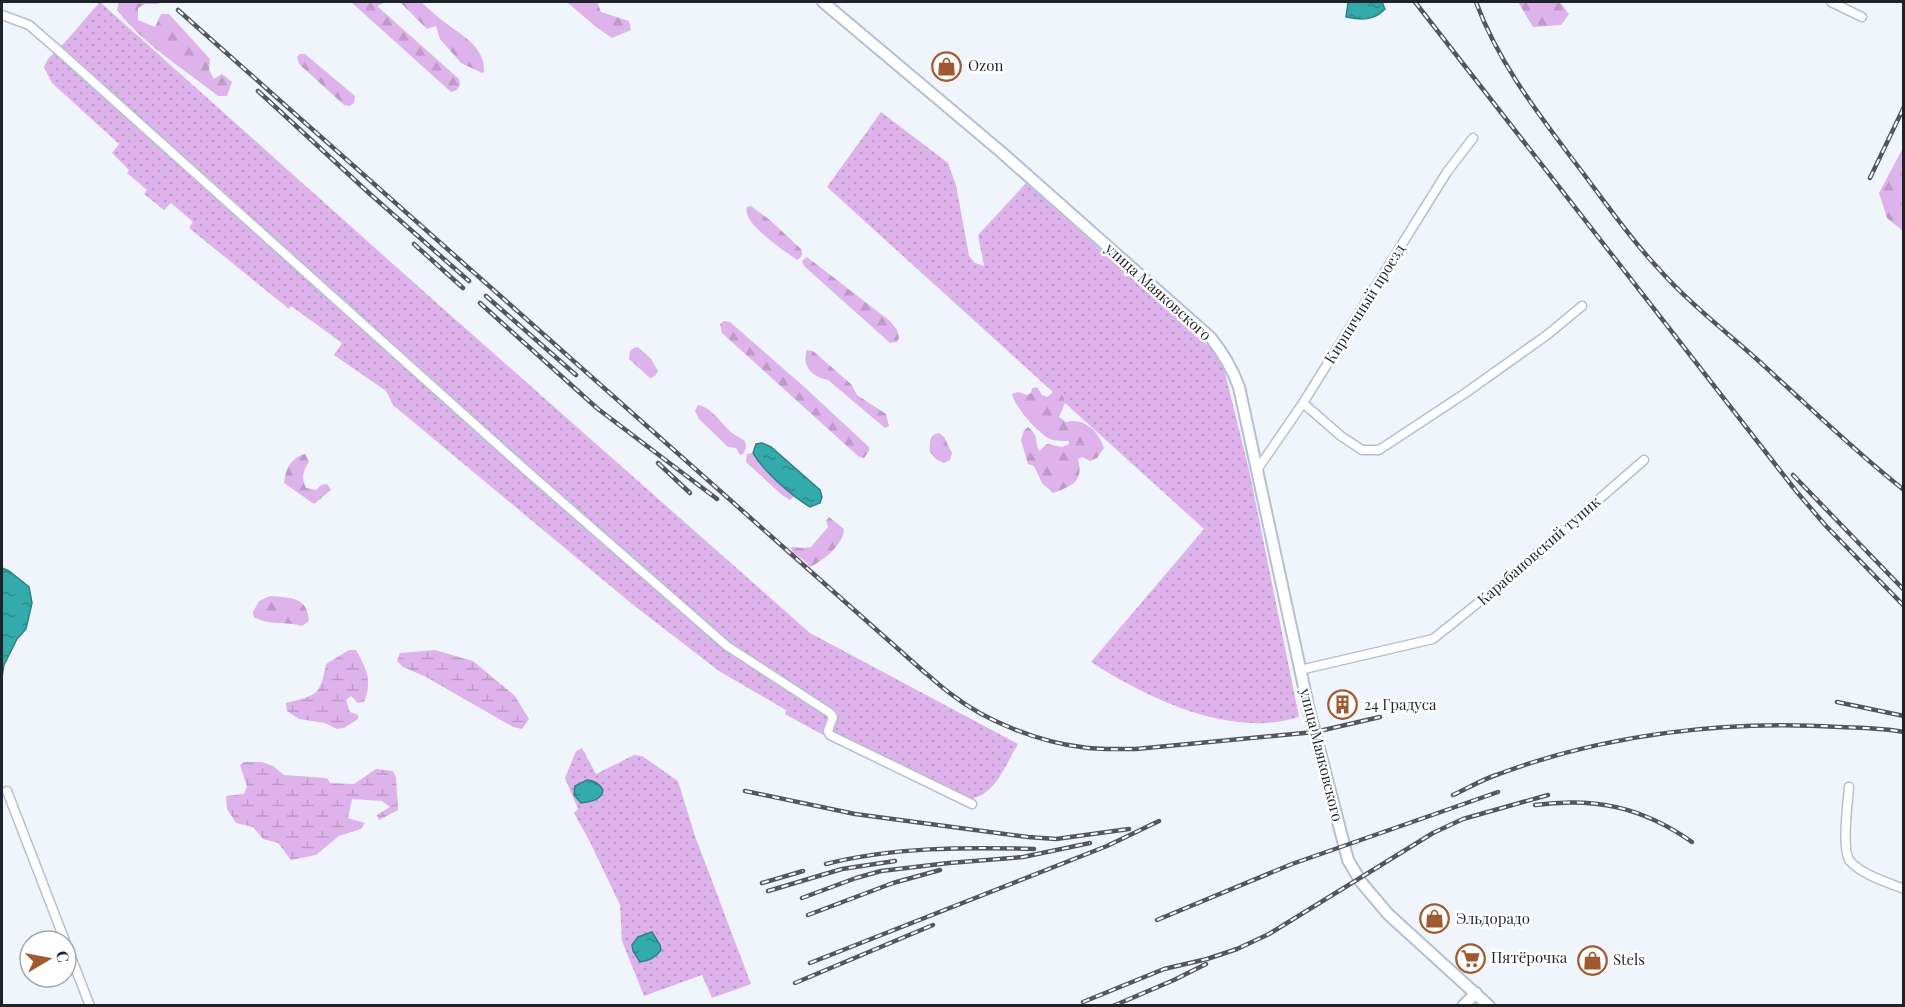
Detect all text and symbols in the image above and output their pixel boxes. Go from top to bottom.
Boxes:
shop icon: Ozon [931,50,963,82]
place label: Ozon [968,55,1003,75]
street label: улица Маяковского [1100,237,1216,344]
street label: Кирпичный проезд [1319,240,1409,367]
street label: Карабановский тупик [1473,491,1604,609]
street label: улица Маяковского [1296,685,1348,823]
building icon: 24 Градуса [1327,689,1359,721]
place label: 24 Градуса [1364,694,1437,714]
shop icon: Эльдорадо [1419,903,1451,935]
place label: Эльдорадо [1456,908,1530,928]
north arrow [18,929,78,989]
supermarket icon: Пятёрочка [1454,942,1486,974]
shop icon: Stels [1576,944,1608,976]
place label: Пятёрочка [1491,947,1568,967]
text: С [52,949,75,964]
place label: Stels [1613,949,1645,969]

